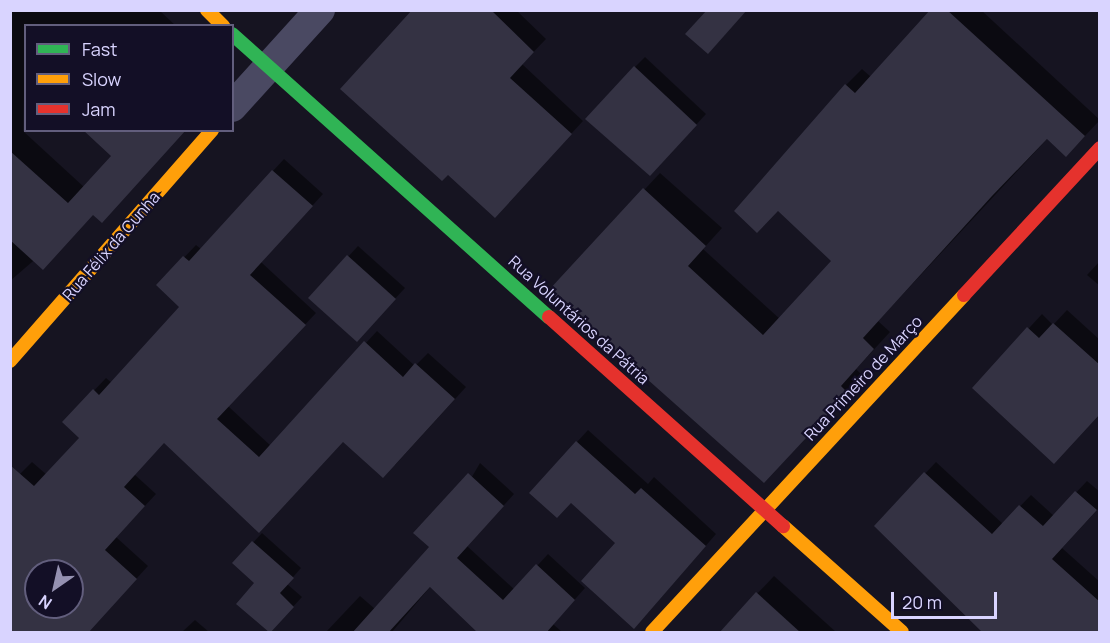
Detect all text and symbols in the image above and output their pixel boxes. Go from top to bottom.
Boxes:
legend [24,24,234,132]
text: Fast [82,37,117,61]
text: Slow [82,67,121,91]
text: Jam [82,97,116,121]
street label: Rua Félix da Cunha [58,188,164,304]
street label: Rua Voluntários da Pátria [505,252,653,388]
street label: Rua Primeiro de Março [800,312,926,444]
north arrow [24,559,84,619]
scale bar [894,580,1000,618]
text: N [34,590,56,615]
text: 20 m [902,590,942,614]

